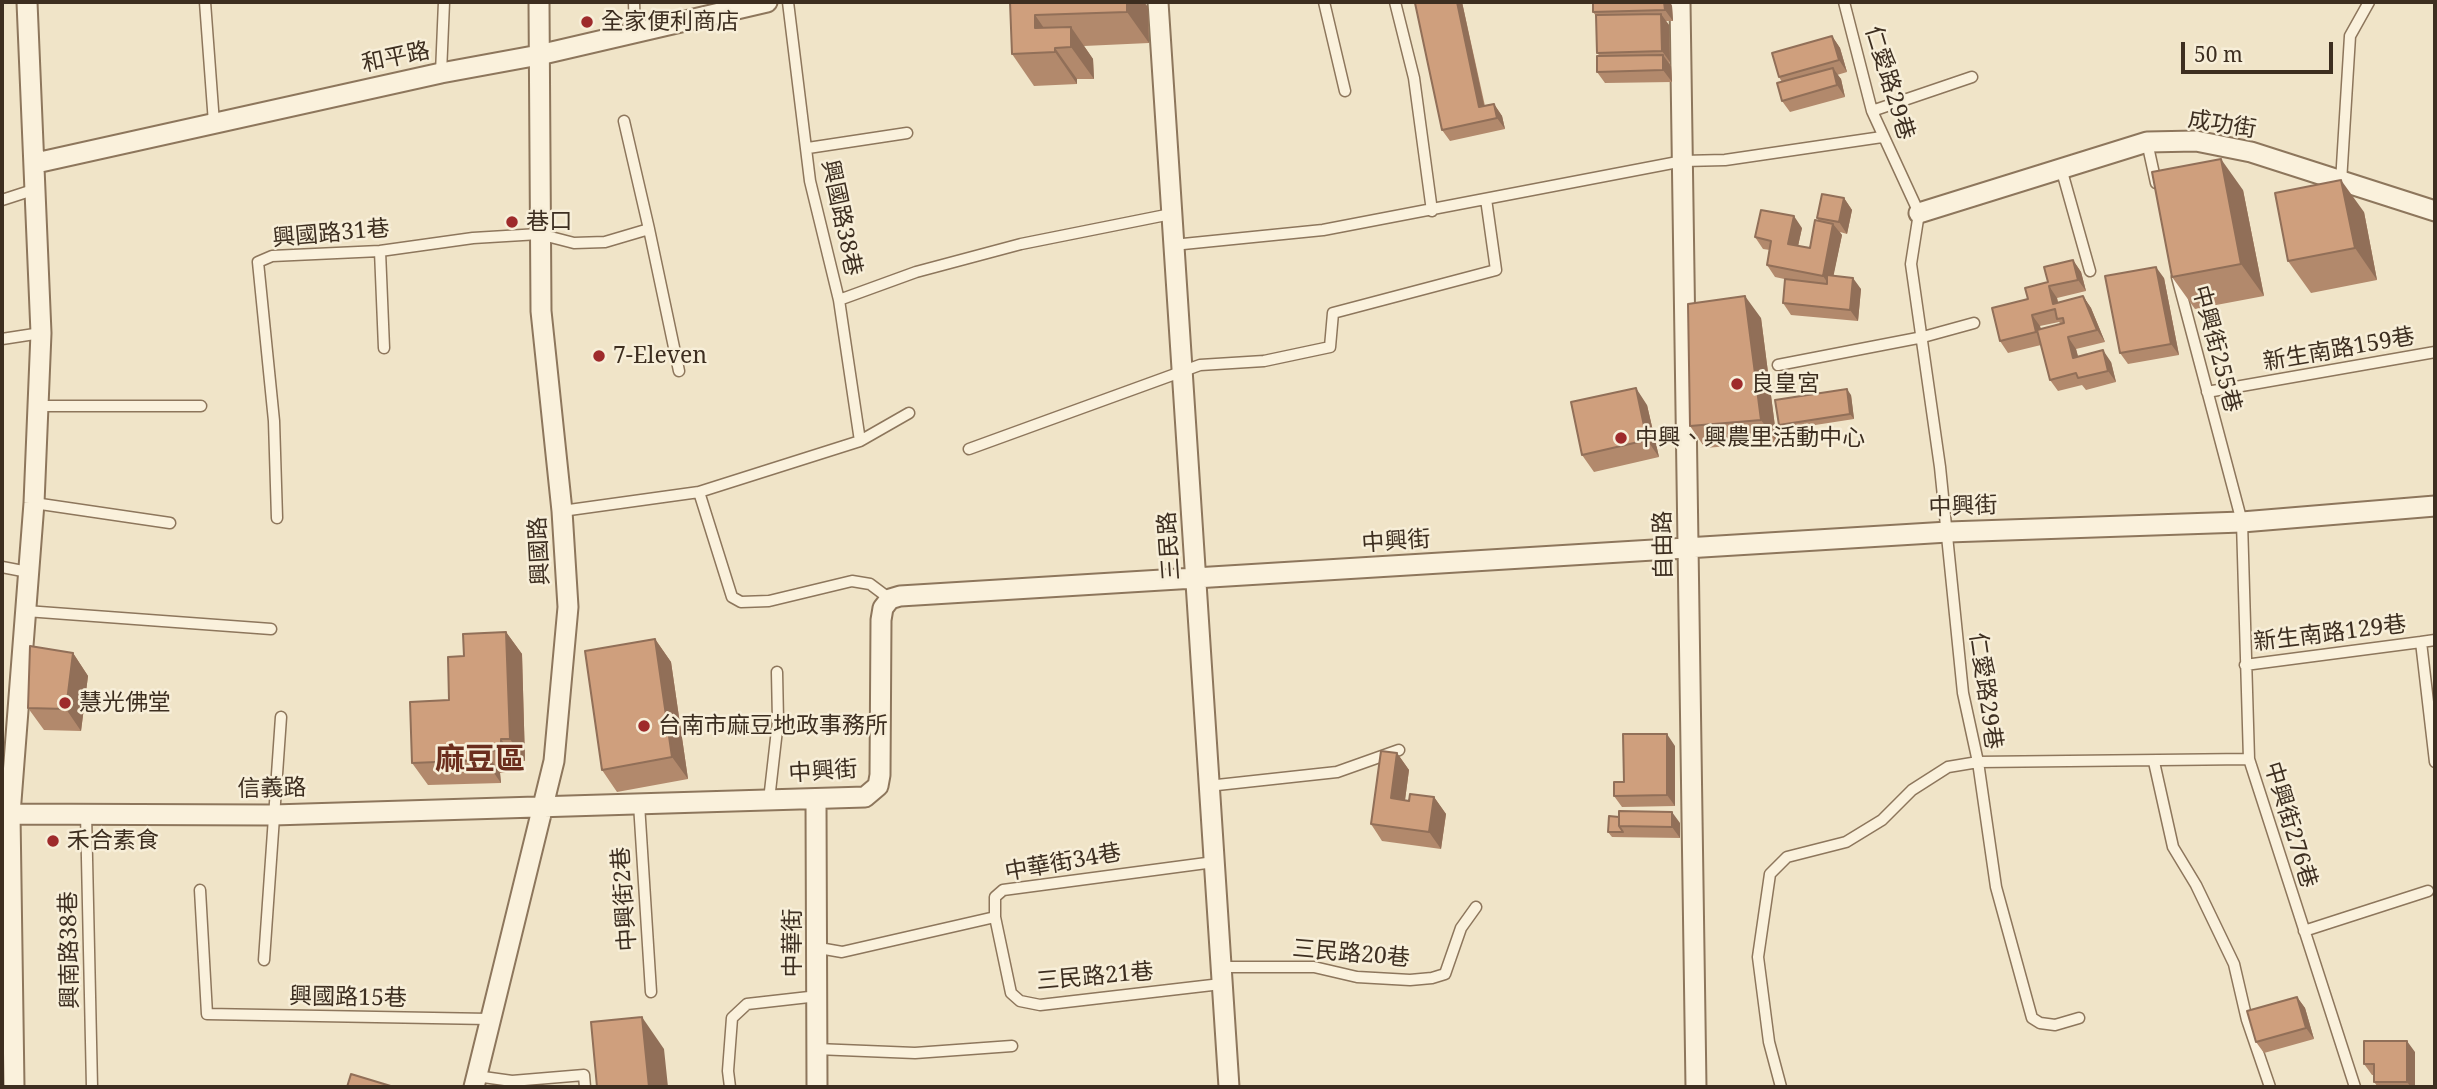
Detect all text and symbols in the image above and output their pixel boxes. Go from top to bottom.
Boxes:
place label: 全家便利商店 [601,8,739,36]
marker: 全家便利商店 [579,14,595,30]
street label: 仁愛路29巷 [1859,23,1919,143]
scale bar [2185,28,2337,72]
street label: 和平路 [359,37,433,79]
text: 50 m [2194,40,2243,68]
street label: 成功街 [2186,106,2258,144]
street label: 興國路38巷 [815,158,867,278]
place label: 巷口 [526,208,572,236]
marker: 巷口 [504,214,520,230]
street label: 興國路31巷 [271,215,391,253]
street label: 中興街255巷 [2186,282,2246,416]
street label: 新生南路159巷 [2261,323,2417,377]
place label: 7-Eleven [613,342,707,370]
marker: 7-Eleven [591,348,607,364]
place label: 良皇宮 [1751,370,1820,398]
marker: 良皇宮 [1729,376,1745,392]
place label: 中興、興農里活動中心 [1635,424,1865,452]
marker: 中興、興農里活動中心 [1613,430,1629,446]
street label: 中興街 [1928,492,1998,522]
street label: 自由路 [1650,510,1678,580]
street label: 三民路 [1154,511,1186,581]
street label: 興國路 [524,516,556,586]
street label: 中興街 [1361,526,1431,558]
street label: 新生南路129巷 [2252,611,2408,657]
street label: 仁愛路29巷 [1963,631,2007,751]
place label: 慧光佛堂 [79,689,171,717]
marker: 慧光佛堂 [57,695,73,711]
place label: 台南市麻豆地政事務所 [658,712,888,740]
marker: 台南市麻豆地政事務所 [636,718,652,734]
district label: 麻豆區 [435,742,525,778]
street label: 中興街 [788,756,858,788]
street label: 中興街276巷 [2258,759,2322,891]
street label: 信義路 [237,775,307,803]
place label: 禾合素食 [67,827,159,855]
marker: 禾合素食 [45,833,61,849]
street label: 中華街34巷 [1003,839,1123,887]
street label: 中興街2巷 [608,846,642,952]
street label: 興南路38巷 [55,891,85,1009]
street label: 中華街 [779,909,807,977]
street label: 三民路20巷 [1291,935,1411,973]
street label: 三民路21巷 [1035,958,1155,996]
street label: 興國路15巷 [289,983,407,1013]

